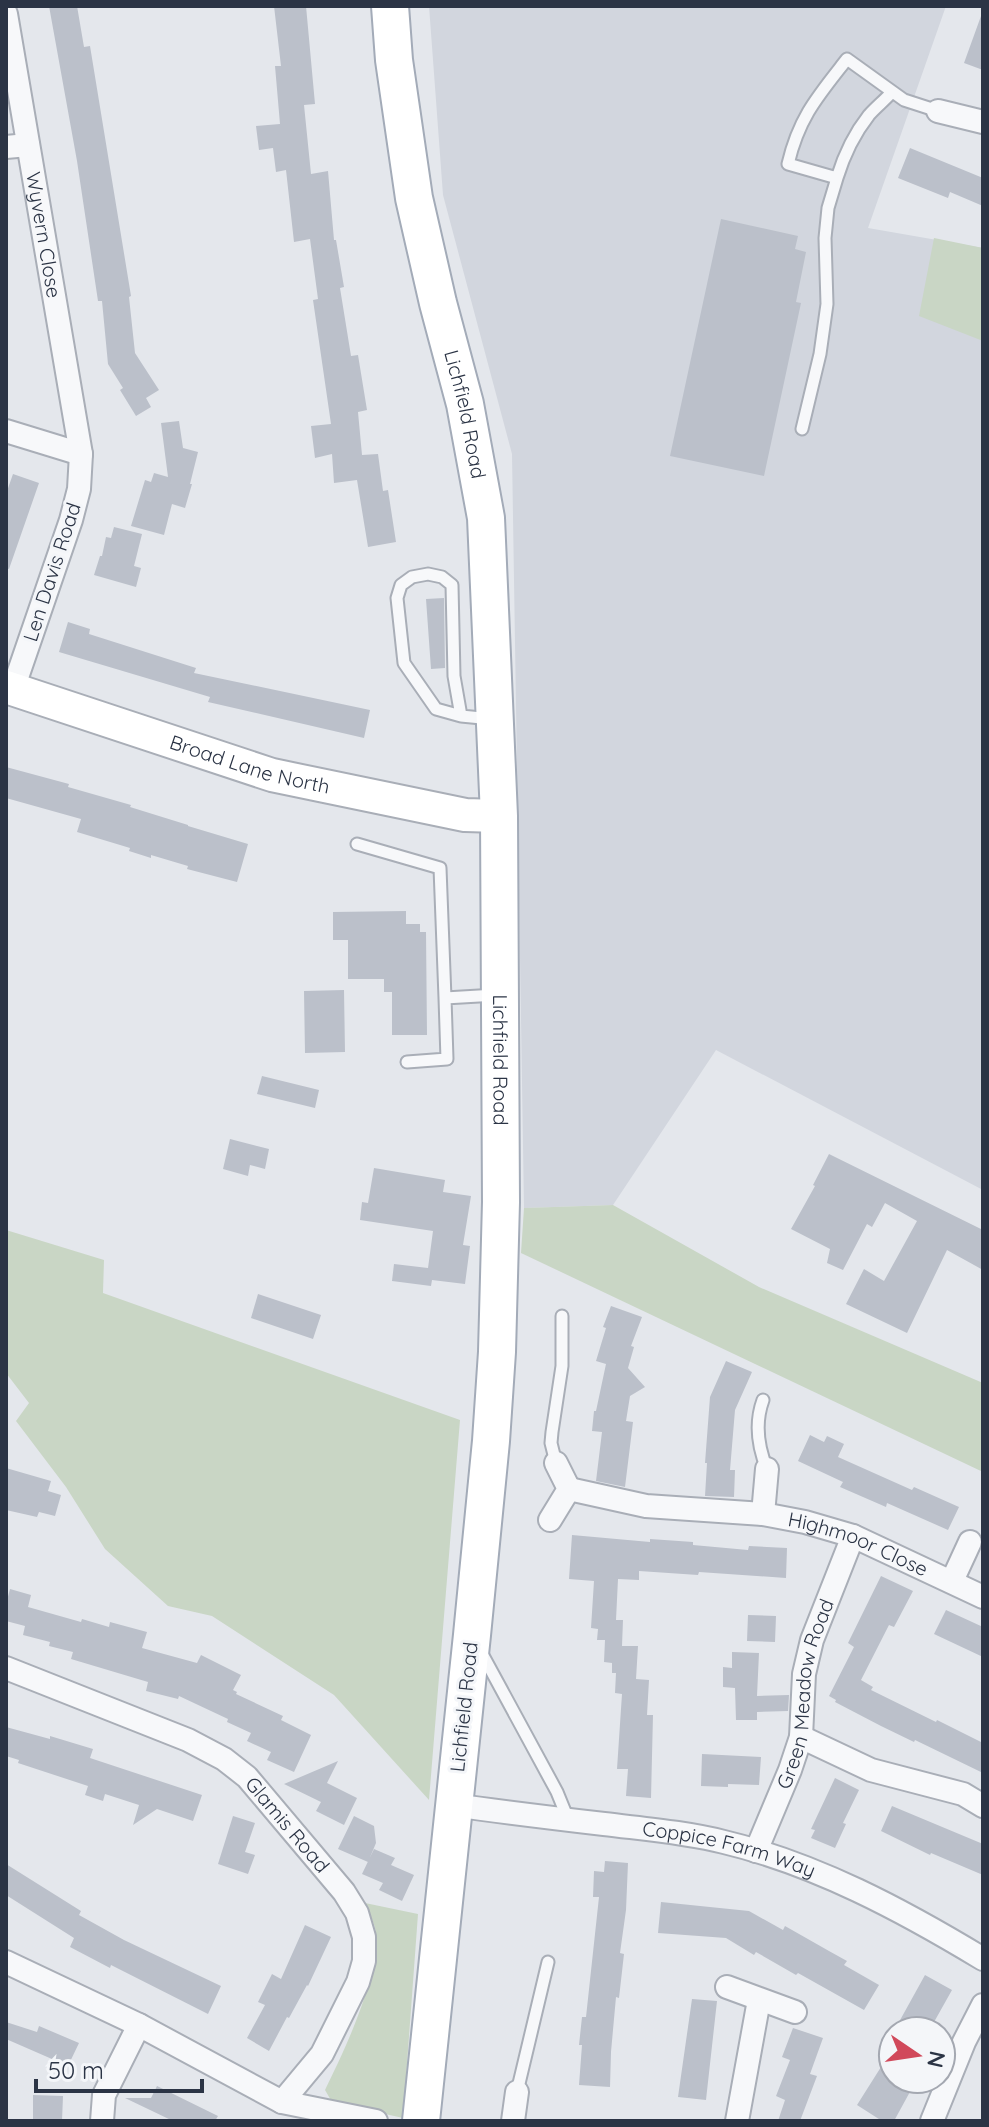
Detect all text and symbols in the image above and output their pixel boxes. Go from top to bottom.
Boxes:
street label: Wyvern Close [21,170,67,300]
street label: Lichfield Road [439,347,492,481]
street label: Len Davis Road [17,499,86,644]
street label: Broad Lane North [167,729,332,799]
street label: Lichfield Road [488,994,514,1126]
street label: Highmoor Close [786,1506,932,1581]
street label: Green Meadow Road [770,1595,839,1793]
street label: Lichfield Road [444,1640,483,1773]
street label: Glamis Road [240,1771,335,1877]
street label: Coppice Farm Way [641,1816,819,1883]
north arrow [877,2015,957,2095]
scale bar [36,2043,202,2093]
text: N [921,2048,952,2071]
text: 50 m [48,2055,104,2085]

